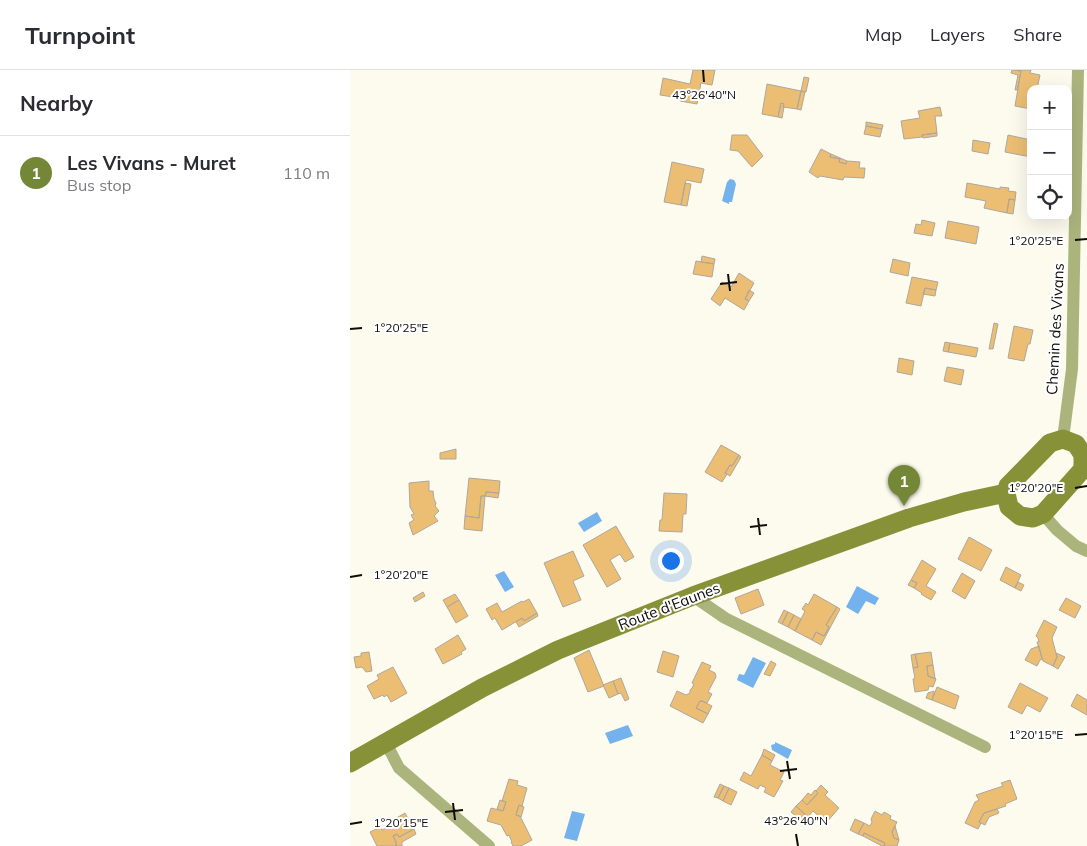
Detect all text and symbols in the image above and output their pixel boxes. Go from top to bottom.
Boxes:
text: Turnpoint [25,20,135,50]
text: Map [865,23,902,46]
text: Layers [930,23,985,46]
text: Share [1013,23,1062,46]
map controls [1027,85,1072,220]
button: + [1027,85,1072,130]
text: 43°26'40"N [672,87,736,102]
text: Nearby [20,90,93,116]
button: − [1027,130,1072,175]
text: Les Vivans - Muret [67,151,236,175]
text: 1 [31,163,41,183]
text: 110 m [283,163,330,183]
text: Bus stop [67,175,131,195]
button: locate [1027,175,1072,220]
text: 1°20'25"E [1009,233,1063,248]
street label: Chemin des Vivans [1042,262,1068,396]
text: 1°20'25"E [374,320,428,335]
pin: 1 [888,465,920,506]
text: 1°20'20"E [1009,480,1063,495]
your location [658,548,684,574]
text: 1°20'20"E [374,567,428,582]
street label: Route d'Eaunes [615,578,723,634]
text: 1°20'15"E [1009,727,1063,742]
text: 43°26'40"N [764,813,828,828]
text: 1°20'15"E [374,815,428,830]

